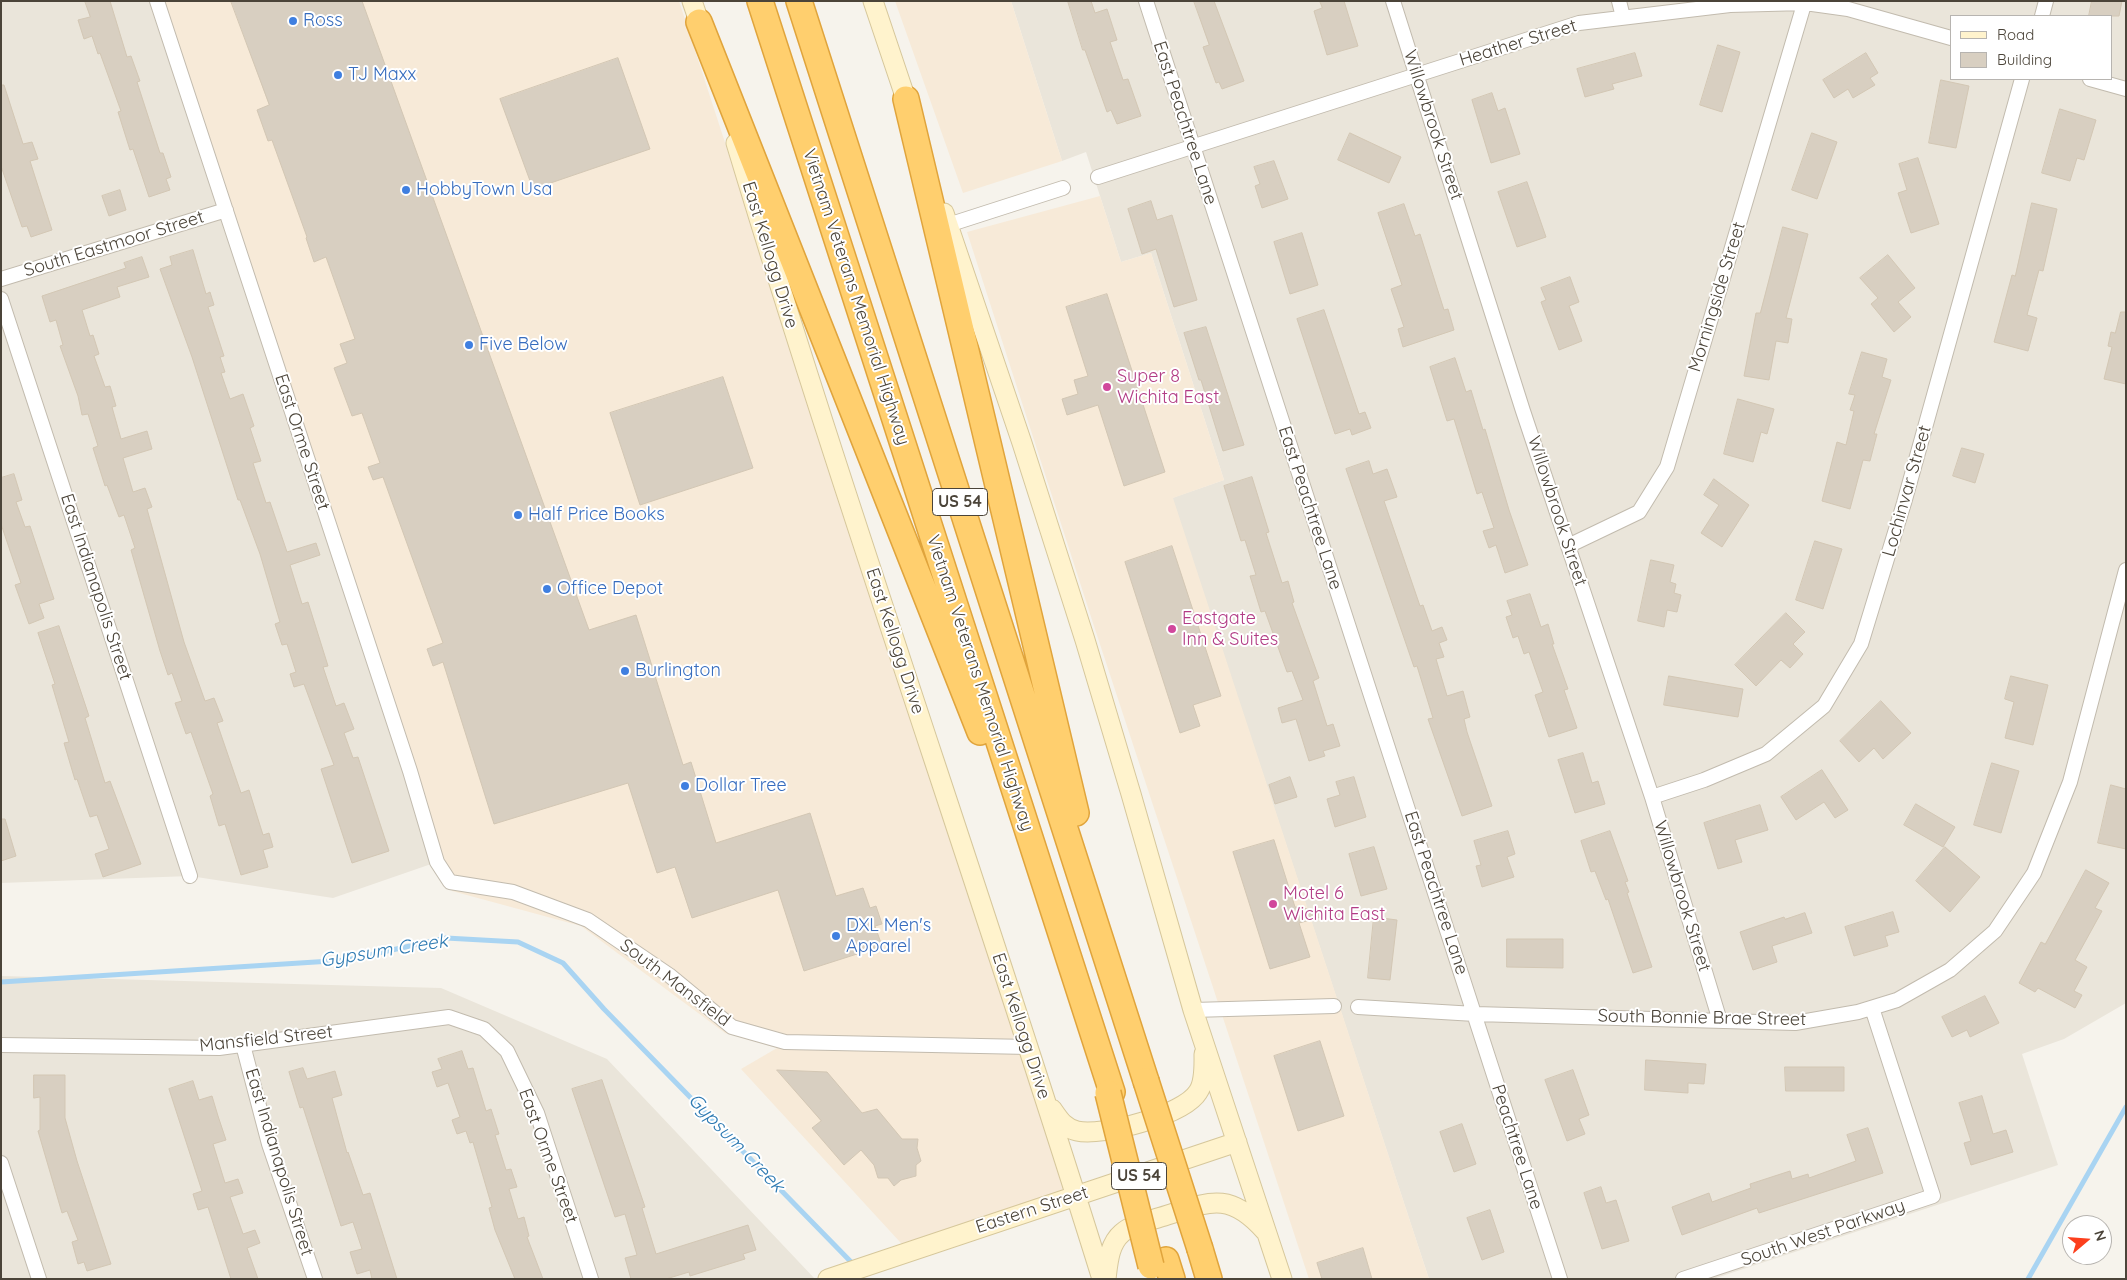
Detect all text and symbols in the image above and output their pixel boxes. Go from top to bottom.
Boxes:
place label: Ross [303,10,343,32]
marker: Ross [287,15,299,27]
street label: Heather Street [1457,15,1579,71]
legend [1950,15,2112,80]
text: Road [1997,25,2034,44]
street label: East Peachtree Lane [1148,38,1222,208]
street label: Willowbrook Street [1399,47,1467,203]
text: Building [1997,50,2052,69]
place label: TJ Maxx [348,64,416,86]
marker: TJ Maxx [332,69,344,81]
street label: Vietnam Veterans Memorial Highway [798,146,914,448]
place label: HobbyTown Usa [416,179,552,201]
street label: East Kellogg Drive [737,179,803,331]
marker: HobbyTown Usa [400,184,412,196]
street label: South Eastmoor Street [21,206,207,282]
street label: Morningside Street [1684,219,1750,375]
place label: Five Below [479,334,568,356]
marker: Five Below [463,339,475,351]
place label: Super 8 Wichita East [1117,366,1219,408]
street label: East Orme Street [270,371,334,513]
marker: Super 8 Wichita East [1101,381,1113,393]
street label: East Peachtree Lane [1273,423,1347,593]
street label: Lochinvar Street [1878,423,1936,559]
street label: Willowbrook Street [1523,433,1591,589]
road number: US 54 [932,488,988,516]
street label: East Indianapolis Street [56,491,136,683]
place label: Half Price Books [528,504,665,526]
marker: Half Price Books [512,509,524,521]
street label: Vietnam Veterans Memorial Highway [922,532,1038,834]
street label: East Kellogg Drive [861,565,929,717]
place label: Office Depot [557,578,663,600]
marker: Office Depot [541,583,553,595]
place label: Eastgate Inn & Suites [1182,608,1278,650]
marker: Eastgate Inn & Suites [1166,623,1178,635]
place label: Burlington [635,660,721,682]
marker: Burlington [619,665,631,677]
place label: Dollar Tree [695,775,787,797]
marker: Dollar Tree [679,780,691,792]
street label: East Peachtree Lane [1399,808,1473,978]
street label: Willowbrook Street [1649,818,1715,974]
place label: Motel 6 Wichita East [1283,883,1385,926]
marker: Motel 6 Wichita East [1267,898,1279,910]
place label: DXL Men's Apparel [846,915,931,958]
water label: Gypsum Creek [319,930,449,972]
marker: DXL Men's Apparel [830,930,842,942]
street label: South Mansfield [616,935,734,1031]
street label: East Kellogg Drive [987,950,1055,1102]
street label: South Bonnie Brae Street [1598,1005,1806,1031]
street label: Mansfield Street [198,1021,334,1057]
street label: East Indianapolis Street [240,1066,318,1258]
street label: Peachtree Lane [1487,1082,1547,1212]
street label: East Orme Street [514,1086,582,1226]
water label: Gypsum Creek [683,1089,789,1197]
road number: US 54 [1112,1162,1166,1190]
street label: Eastern Street [973,1182,1091,1238]
street label: South West Parkway [1738,1195,1908,1271]
north arrow [2062,1215,2112,1265]
text: N [2090,1228,2110,1243]

